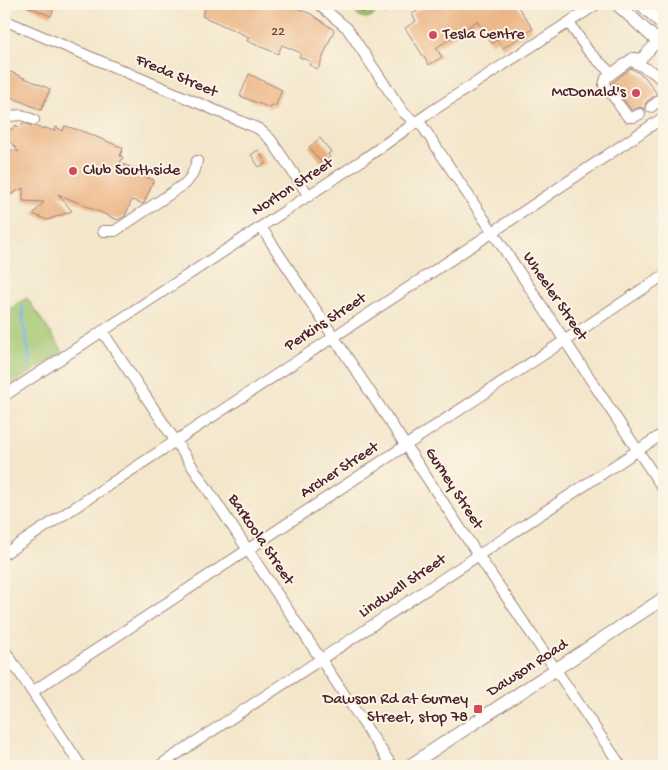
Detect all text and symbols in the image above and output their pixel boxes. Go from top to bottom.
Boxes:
house number: 22 [271,24,285,41]
place label: Tesla Centre [442,26,525,45]
marker: Tesla Centre [427,29,439,41]
street label: Freda Street [131,51,221,103]
place label: McDonald's [551,84,627,103]
marker: McDonald's [630,87,642,99]
street label: Norton Street [249,154,339,221]
place label: Club Southside [83,162,181,181]
marker: Club Southside [67,165,79,177]
street label: Wheeler Street [517,249,591,346]
street label: Perkins Street [281,289,372,357]
street label: Archer Street [297,438,384,503]
street label: Gurney Street [420,445,487,535]
street label: Barkoola Street [222,490,298,590]
street label: Lindwall Street [356,550,451,623]
street label: Dawson Road [483,635,573,703]
place label: Dawson Rd at Gurney Street, stop 78 [322,691,468,728]
marker: Dawson Rd at Gurney Street, stop 78 [472,703,484,715]

